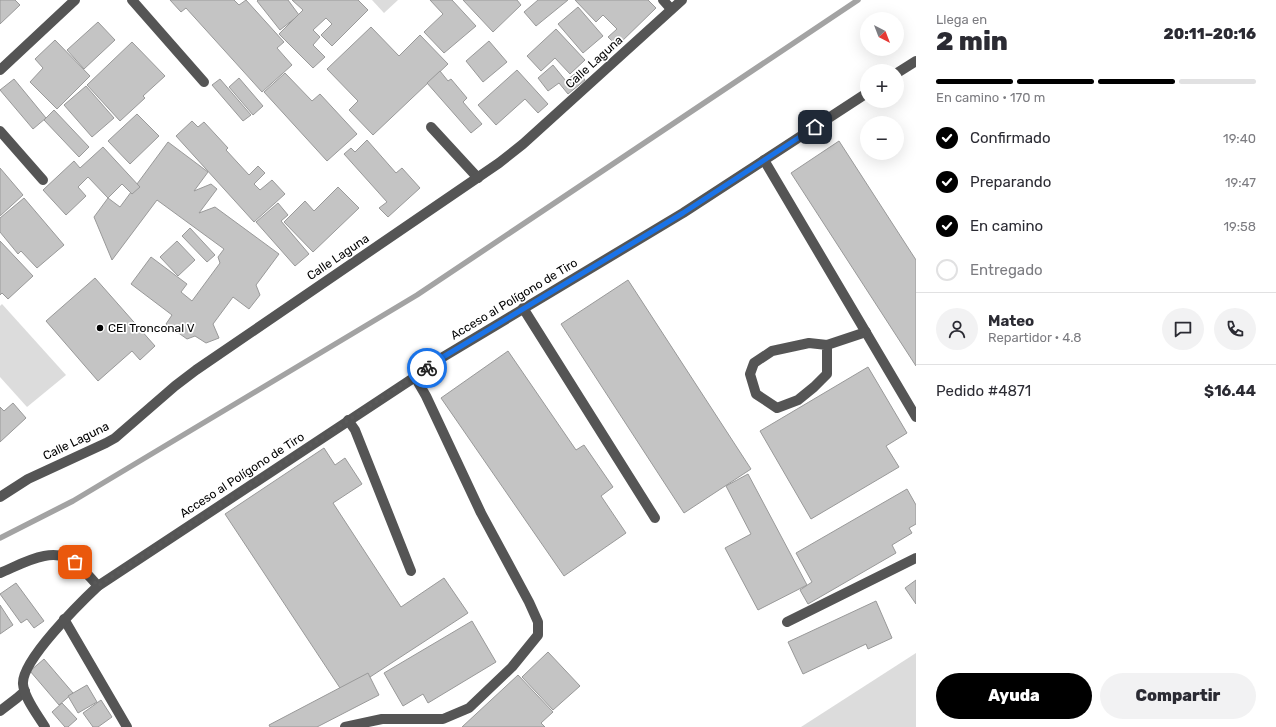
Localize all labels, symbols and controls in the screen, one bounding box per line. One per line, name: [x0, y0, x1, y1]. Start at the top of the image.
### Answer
north arrow: [860, 12, 904, 56]
map controls: [860, 12, 904, 160]
text: Llega en: [936, 12, 987, 27]
text: 20:11–20:16: [1164, 25, 1256, 43]
text: 2 min: [936, 26, 1008, 57]
street label: Calle Laguna: [563, 33, 625, 91]
button: +: [860, 64, 904, 108]
text: En camino · 170 m: [936, 90, 1045, 105]
pin: [798, 110, 832, 144]
icon: home: [804, 116, 826, 138]
button: −: [860, 116, 904, 160]
icon: check: [936, 127, 958, 149]
text: Confirmado: [970, 129, 1051, 147]
text: 19:40: [1223, 131, 1256, 146]
icon: check: [936, 171, 958, 193]
text: Preparando: [970, 173, 1051, 191]
text: 19:47: [1225, 175, 1256, 190]
icon: check: [936, 215, 958, 237]
text: En camino: [970, 217, 1043, 235]
text: 19:58: [1223, 219, 1256, 234]
street label: Calle Laguna: [304, 231, 372, 283]
street label: Acceso al Polígono de Tiro: [448, 255, 580, 342]
text: Entregado: [970, 261, 1043, 279]
button: person: [936, 308, 978, 350]
button: chat: [1162, 308, 1204, 350]
button: phone: [1214, 308, 1256, 350]
text: Mateo: [988, 312, 1034, 330]
place label: CEI Tronconal V: [108, 321, 195, 335]
marker: CEI Tronconal V: [95, 323, 105, 333]
text: Repartidor · 4.8: [988, 330, 1082, 345]
courier: [407, 348, 447, 388]
icon: bike: [416, 357, 438, 379]
text: Pedido #4871: [936, 382, 1031, 400]
text: $16.44: [1204, 382, 1256, 400]
street label: Calle Laguna: [41, 419, 111, 463]
street label: Acceso al Polígono de Tiro: [177, 429, 307, 520]
pin: [58, 545, 92, 579]
icon: bag: [64, 551, 86, 573]
button: Ayuda: [936, 673, 1092, 719]
button: Compartir: [1100, 673, 1256, 719]

